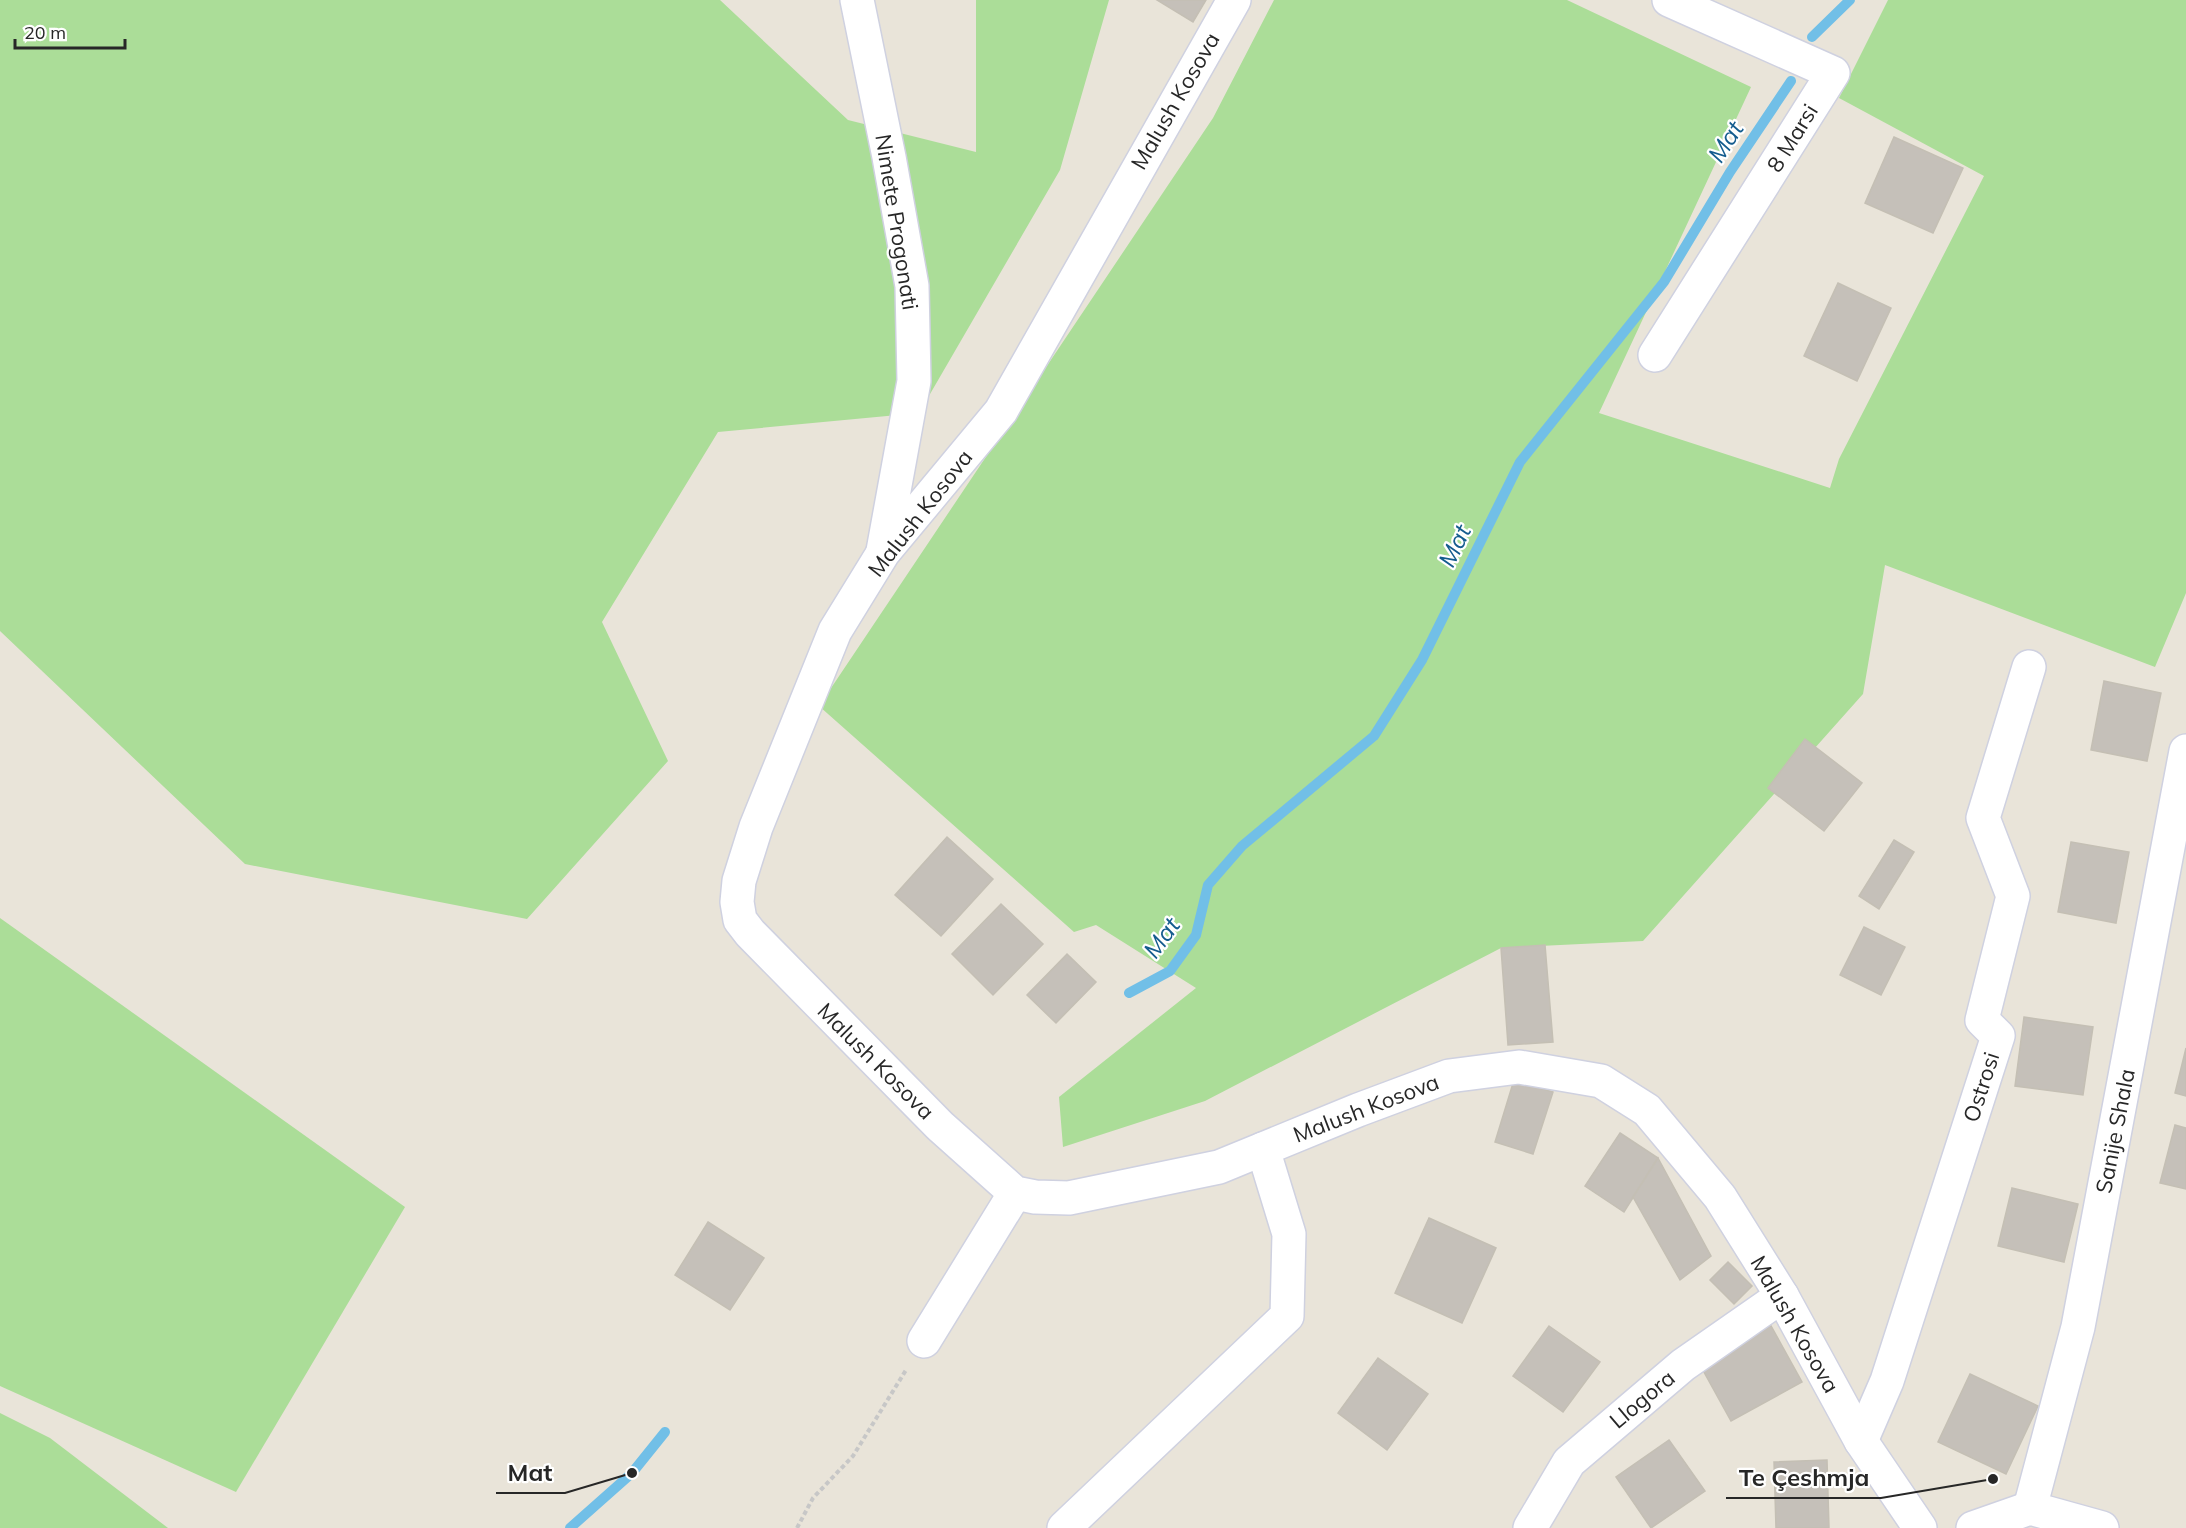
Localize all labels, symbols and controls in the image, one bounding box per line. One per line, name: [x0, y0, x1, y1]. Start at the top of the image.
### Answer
scale bar: [15, 12, 124, 50]
text: 20 m: [24, 21, 66, 44]
street label: Malush Kosova: [1124, 27, 1226, 175]
street label: 8 Marsi: [1760, 99, 1824, 177]
water label: Mat: [1701, 115, 1750, 168]
street label: Nimete Progonati: [869, 132, 925, 312]
street label: Malush Kosova: [862, 444, 978, 582]
water label: Mat: [1431, 519, 1477, 572]
water label: Mat: [1136, 911, 1186, 964]
street label: Malush Kosova: [812, 997, 940, 1125]
street label: Ostrosi: [1957, 1048, 2005, 1126]
street label: Sanije Shala: [2089, 1066, 2141, 1196]
street label: Malush Kosova: [1289, 1067, 1443, 1149]
street label: Malush Kosova: [1744, 1250, 1846, 1398]
street label: Llogora: [1604, 1364, 1680, 1434]
callout: Mat: [496, 1451, 565, 1493]
callout: Te Çeshmja: [1726, 1456, 1881, 1498]
text: Mat: [508, 1457, 552, 1487]
text: Te Çeshmja: [1739, 1462, 1869, 1492]

